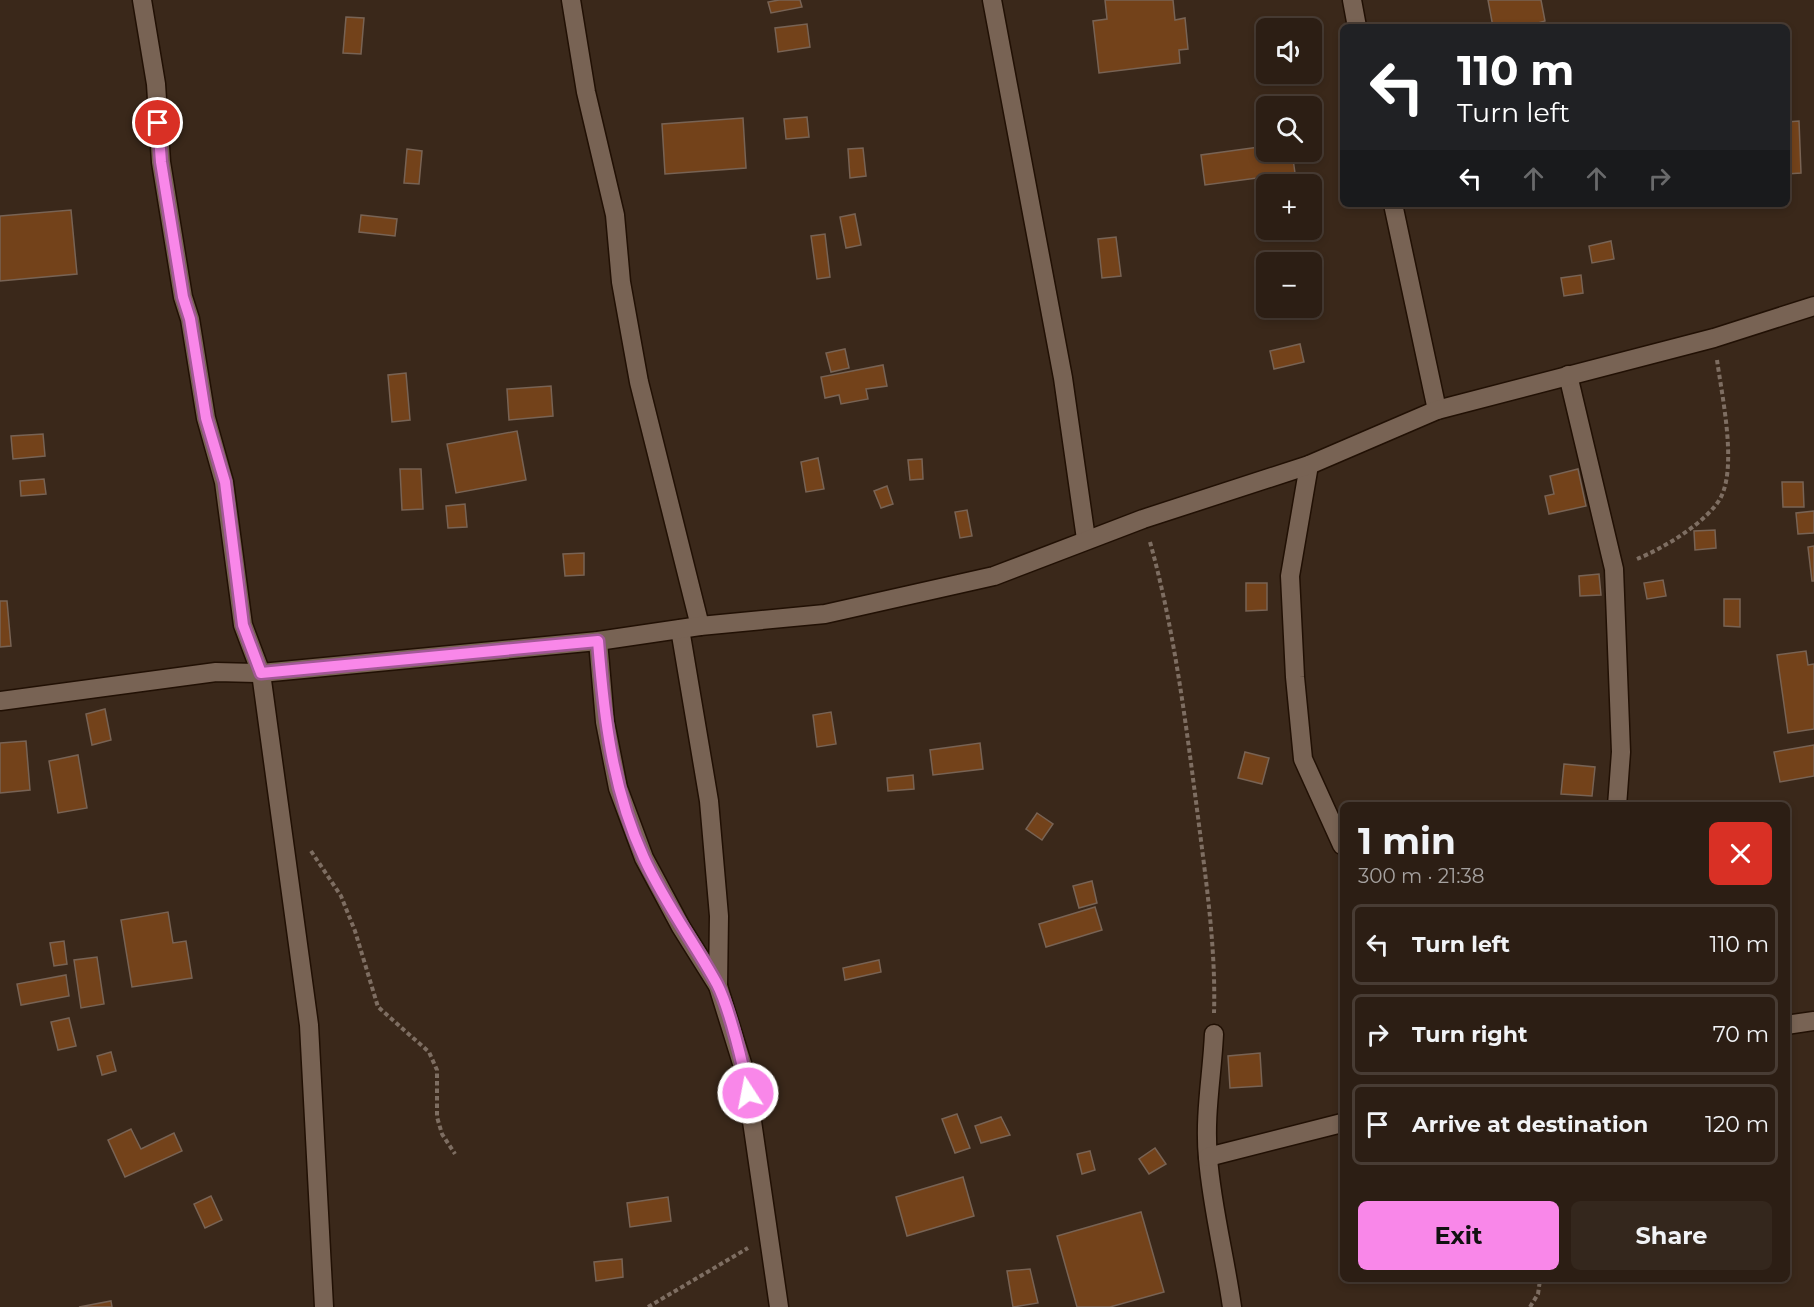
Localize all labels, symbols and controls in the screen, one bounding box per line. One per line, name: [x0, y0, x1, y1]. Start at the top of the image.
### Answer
map controls: [1256, 18, 1322, 318]
button: sound: [1256, 18, 1322, 84]
text: 110 m: [1457, 44, 1574, 96]
icon: left: [1358, 48, 1436, 126]
button: search: [1256, 96, 1322, 162]
text: Turn left: [1457, 96, 1570, 129]
pin: [132, 97, 183, 148]
icon: arrive: [141, 106, 174, 139]
icon: left: [1454, 162, 1487, 195]
icon: ahead: [1517, 162, 1550, 195]
icon: ahead: [1580, 162, 1613, 195]
icon: right: [1643, 162, 1676, 195]
button: +: [1256, 174, 1322, 240]
button: −: [1256, 252, 1322, 318]
text: 1 min: [1358, 819, 1456, 863]
button: close: [1709, 822, 1772, 885]
text: 300 m · 21:38: [1358, 864, 1485, 888]
icon: left: [1361, 928, 1394, 961]
text: Turn left: [1412, 931, 1510, 958]
text: 110 m: [1709, 931, 1769, 958]
icon: right: [1361, 1018, 1394, 1051]
text: Turn right: [1412, 1021, 1527, 1048]
text: 70 m: [1713, 1021, 1769, 1048]
position arrow: [716, 1061, 780, 1125]
icon: arrive: [1361, 1108, 1394, 1141]
text: Arrive at destination: [1412, 1111, 1648, 1138]
text: 120 m: [1705, 1111, 1769, 1138]
button: Exit: [1358, 1201, 1559, 1270]
button: Share: [1571, 1201, 1772, 1270]

